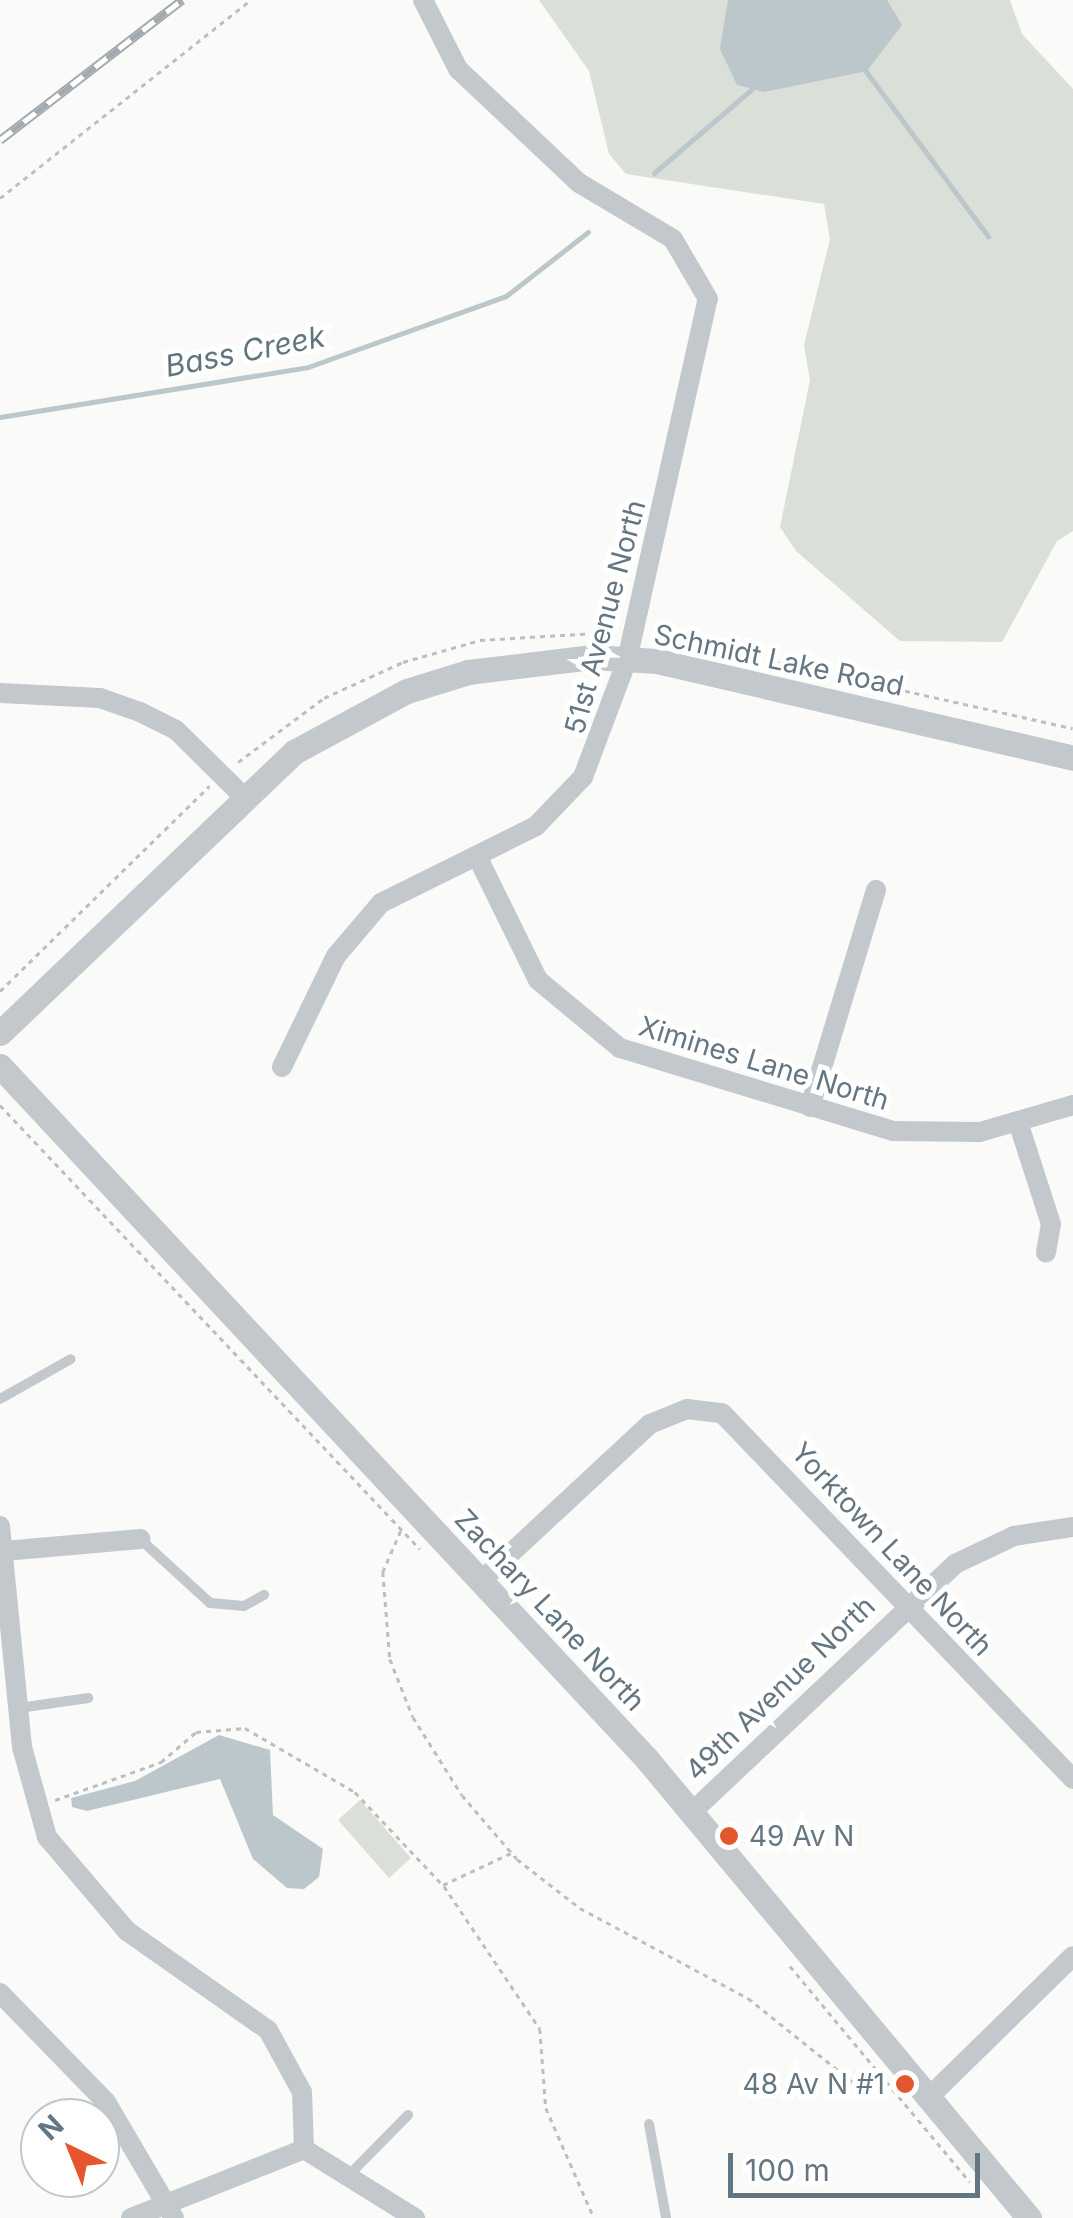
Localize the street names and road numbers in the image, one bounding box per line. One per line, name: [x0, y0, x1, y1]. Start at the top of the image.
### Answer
street label: 51st Avenue North: [558, 496, 652, 738]
street label: Schmidt Lake Road: [651, 617, 907, 703]
street label: Ximines Lane North: [635, 1009, 893, 1117]
street label: Yorktown Lane North: [784, 1435, 1000, 1663]
street label: Zachary Lane North: [448, 1502, 652, 1718]
street label: 49th Avenue North: [678, 1589, 882, 1787]

